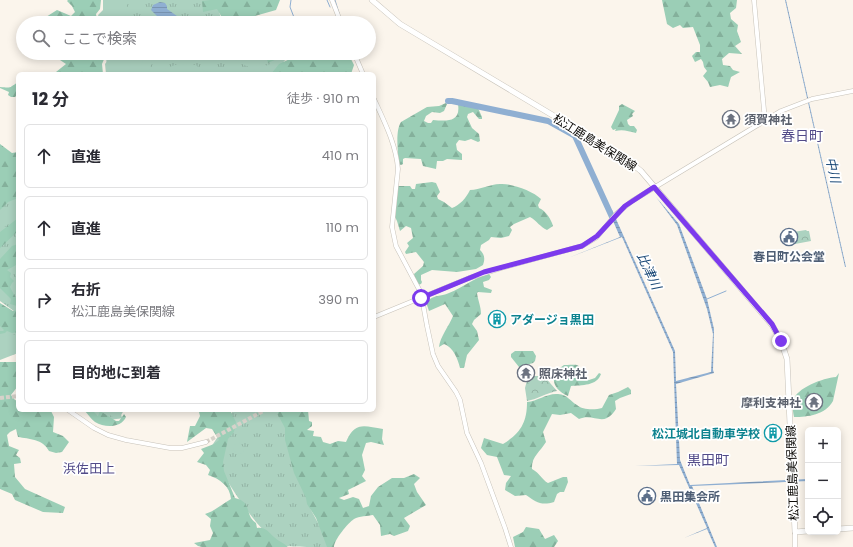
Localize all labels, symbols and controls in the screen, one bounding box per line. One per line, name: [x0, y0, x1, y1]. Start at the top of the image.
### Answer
search box: [16, 16, 376, 60]
icon: search: [30, 27, 52, 49]
text: ここで検索: [62, 28, 137, 49]
text: 12 分: [32, 87, 69, 111]
text: 徒歩 · 910 m: [287, 89, 360, 108]
street label: 松江鹿島美保関線: [550, 109, 640, 175]
temple icon: 須賀神社: [721, 109, 741, 129]
place label: 須賀神社: [744, 111, 792, 128]
district label: 春日町: [781, 126, 823, 146]
icon: ahead: [33, 145, 55, 167]
text: 直進: [71, 146, 101, 167]
text: 410 m: [322, 146, 359, 165]
water label: 中川: [821, 155, 846, 187]
icon: ahead: [33, 217, 55, 239]
text: 直進: [71, 218, 101, 239]
text: 110 m: [326, 218, 359, 237]
public building icon: 春日町公会堂: [779, 227, 799, 247]
place label: 春日町公会堂: [753, 248, 825, 265]
water label: 比津川: [632, 249, 667, 294]
text: 右折: [71, 279, 101, 300]
icon: right: [33, 289, 55, 311]
route start: [412, 289, 430, 307]
text: 390 m: [318, 290, 359, 309]
text: 松江鹿島美保関線: [71, 302, 175, 321]
building icon: アダージョ黒田: [487, 309, 507, 329]
place label: アダージョ黒田: [510, 311, 594, 328]
route end: [772, 332, 790, 350]
icon: arrive: [33, 361, 55, 383]
text: 目的地に到着: [71, 362, 161, 383]
temple icon: 照床神社: [516, 363, 536, 383]
place label: 照床神社: [539, 365, 587, 382]
temple icon: 摩利支神社: [804, 392, 824, 412]
place label: 摩利支神社: [741, 394, 801, 411]
building icon: 松江城北自動車学校: [763, 423, 783, 443]
place label: 松江城北自動車学校: [652, 425, 760, 442]
street label: 松江鹿島美保関線: [782, 425, 802, 521]
map controls: [805, 427, 841, 535]
button: +: [805, 427, 841, 463]
district label: 黒田町: [687, 450, 729, 470]
district label: 浜佐田上: [63, 459, 115, 478]
button: −: [805, 463, 841, 499]
public building icon: 黒田集会所: [637, 486, 657, 506]
place label: 黒田集会所: [660, 488, 720, 505]
button: locate: [805, 499, 841, 535]

